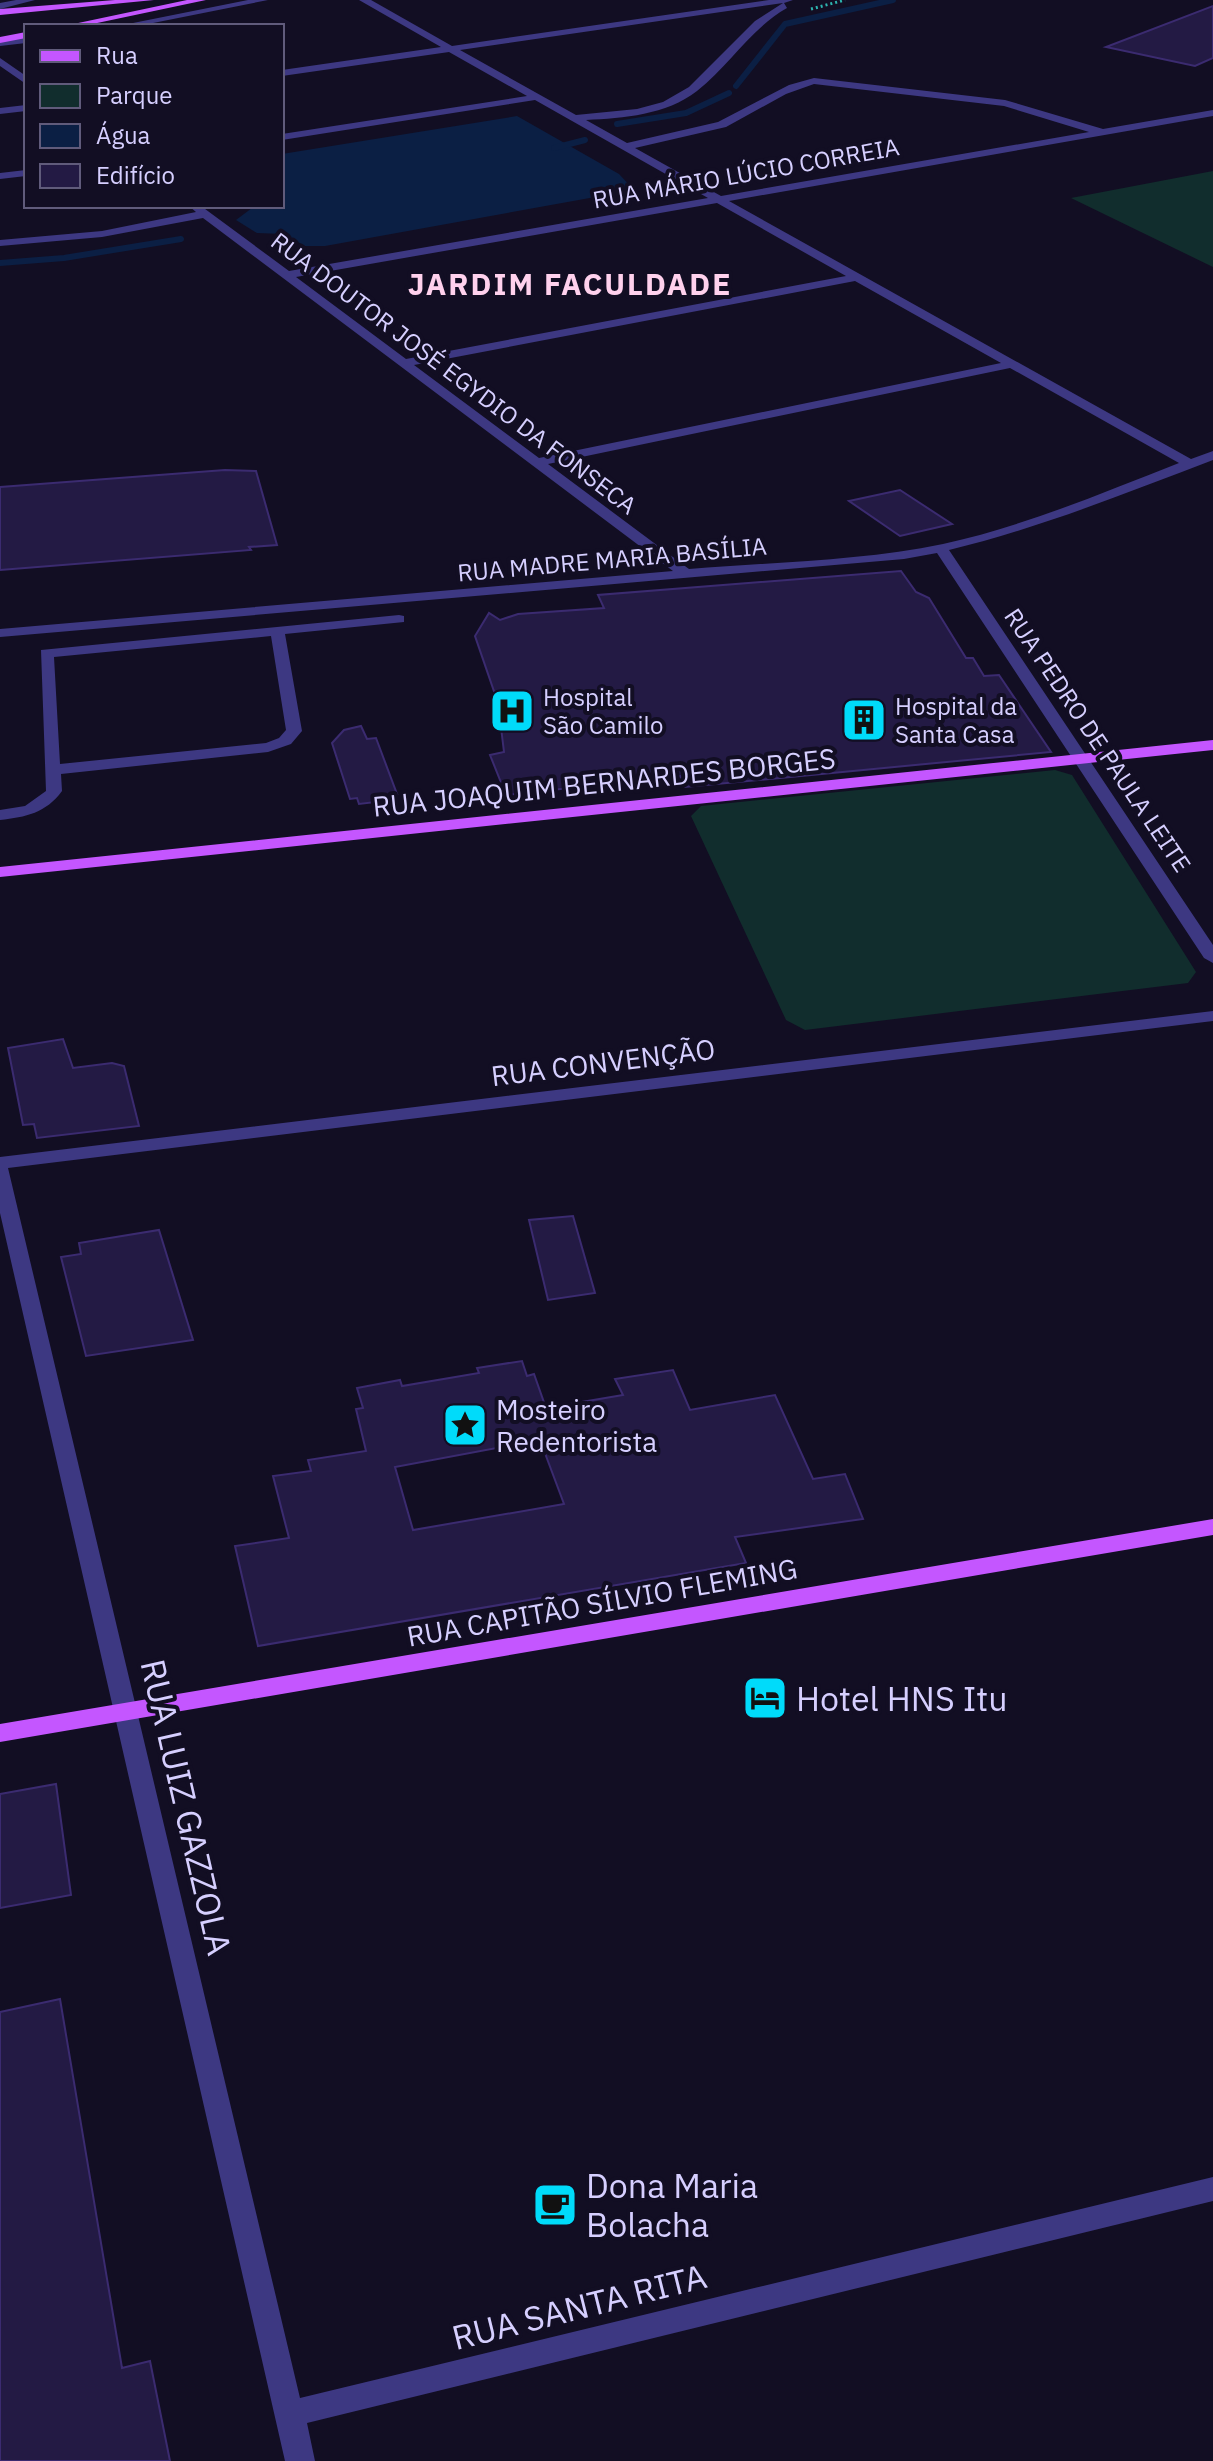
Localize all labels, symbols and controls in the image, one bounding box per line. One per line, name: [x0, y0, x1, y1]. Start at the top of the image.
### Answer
legend: [24, 24, 284, 208]
text: Rua: [96, 39, 138, 71]
text: Parque: [96, 79, 173, 111]
text: Água: [96, 119, 151, 151]
street label: RUA MÁRIO LÚCIO CORREIA: [590, 130, 902, 216]
text: Edifício: [96, 159, 175, 191]
street label: RUA DOUTOR JOSÉ EGYDIO DA FONSECA: [265, 225, 643, 521]
district label: JARDIM FACULDADE: [408, 264, 732, 303]
street label: RUA MADRE MARIA BASÍLIA: [456, 530, 768, 588]
street label: RUA PEDRO DE PAULA LEITE: [998, 602, 1198, 878]
place label: Hospital São Camilo: [543, 681, 664, 741]
hospital icon: Hospital São Camilo: [488, 687, 536, 735]
place label: Hospital da Santa Casa: [895, 690, 1017, 750]
building icon: Hospital da Santa Casa: [840, 696, 888, 744]
street label: RUA JOAQUIM BERNARDES BORGES: [371, 739, 837, 825]
street label: RUA CONVENÇÃO: [489, 1030, 717, 1094]
place label: Mosteiro Redentorista: [496, 1391, 657, 1460]
place icon: Mosteiro Redentorista: [441, 1401, 489, 1449]
street label: RUA CAPITÃO SÍLVIO FLEMING: [404, 1549, 800, 1655]
street label: RUA LUIZ GAZZOLA: [132, 1655, 242, 1959]
hotel icon: Hotel HNS Itu: [741, 1674, 789, 1722]
place label: Hotel HNS Itu: [796, 1676, 1008, 1720]
place label: Dona Maria Bolacha: [586, 2163, 758, 2246]
cafe icon: Dona Maria Bolacha: [531, 2181, 579, 2229]
street label: RUA SANTA RITA: [447, 2253, 711, 2359]

